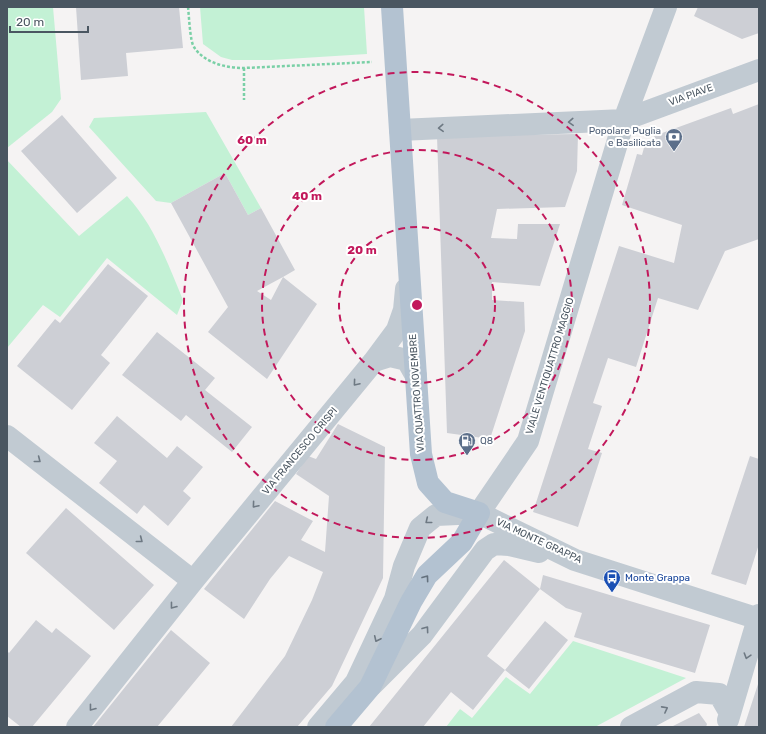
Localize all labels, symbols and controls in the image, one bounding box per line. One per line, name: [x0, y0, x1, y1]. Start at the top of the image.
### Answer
scale bar: [10, 8, 88, 34]
text: 20 m: [16, 15, 44, 29]
street label: VIA PIAVE: [667, 81, 715, 109]
one-way arrow: [568, 118, 574, 126]
one-way arrow: [438, 123, 444, 132]
place label: Popolare Puglia e Basilicata: [589, 125, 661, 149]
bank icon: Popolare Puglia e Basilicata: [664, 127, 684, 152]
text: 60 m: [237, 133, 267, 147]
text: 40 m: [292, 189, 322, 203]
text: 20 m: [347, 243, 377, 257]
street label: VIALE VENTIQUATTRO MAGGIO: [523, 296, 577, 436]
centre of rings: [410, 298, 424, 312]
street label: VIA QUATTRO NOVEMBRE: [407, 333, 427, 453]
one-way arrow: [353, 379, 360, 386]
street label: VIA FRANCESCO CRISPI: [260, 405, 340, 497]
fuel station icon: Q8: [457, 431, 477, 456]
place label: Q8: [480, 435, 493, 447]
one-way arrow: [33, 456, 40, 463]
one-way arrow: [253, 501, 260, 508]
street label: VIA MONTE GRAPPA: [494, 516, 584, 566]
one-way arrow: [426, 517, 433, 524]
one-way arrow: [136, 535, 143, 542]
bus stop icon: Monte Grappa: [602, 568, 622, 593]
place label: Monte Grappa: [625, 572, 690, 584]
one-way arrow: [421, 576, 428, 583]
one-way arrow: [170, 601, 177, 608]
one-way arrow: [421, 627, 428, 634]
one-way arrow: [374, 634, 382, 642]
one-way arrow: [743, 652, 752, 659]
one-way arrow: [90, 703, 97, 710]
one-way arrow: [661, 706, 668, 714]

